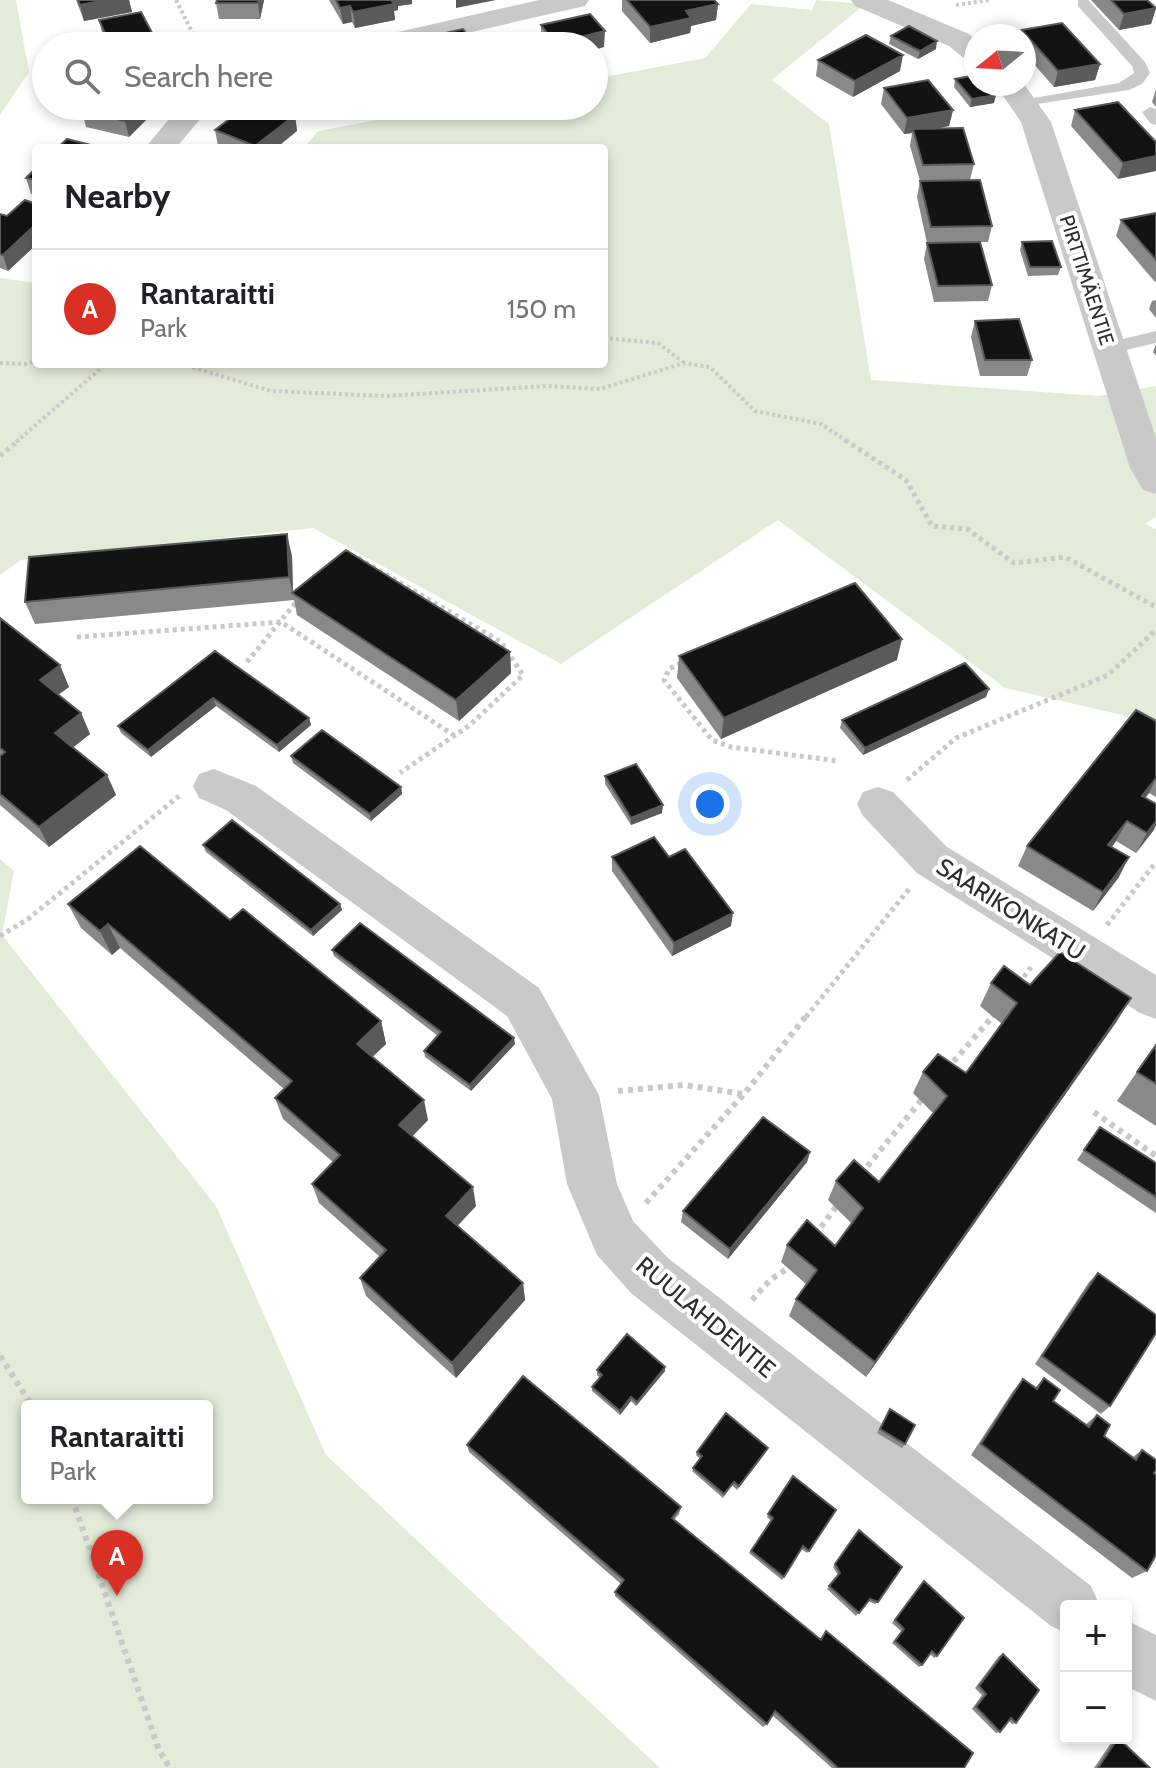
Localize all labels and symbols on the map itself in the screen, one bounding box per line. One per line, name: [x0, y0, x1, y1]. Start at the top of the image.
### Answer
north arrow: [964, 24, 1036, 96]
street label: PIRTTIMÄENTIE: [1055, 212, 1119, 348]
your location: [690, 784, 730, 824]
street label: SAARIKONKATU: [931, 852, 1091, 966]
street label: RUULAHDENTIE: [630, 1250, 782, 1384]
pin: A: [91, 1530, 143, 1596]

